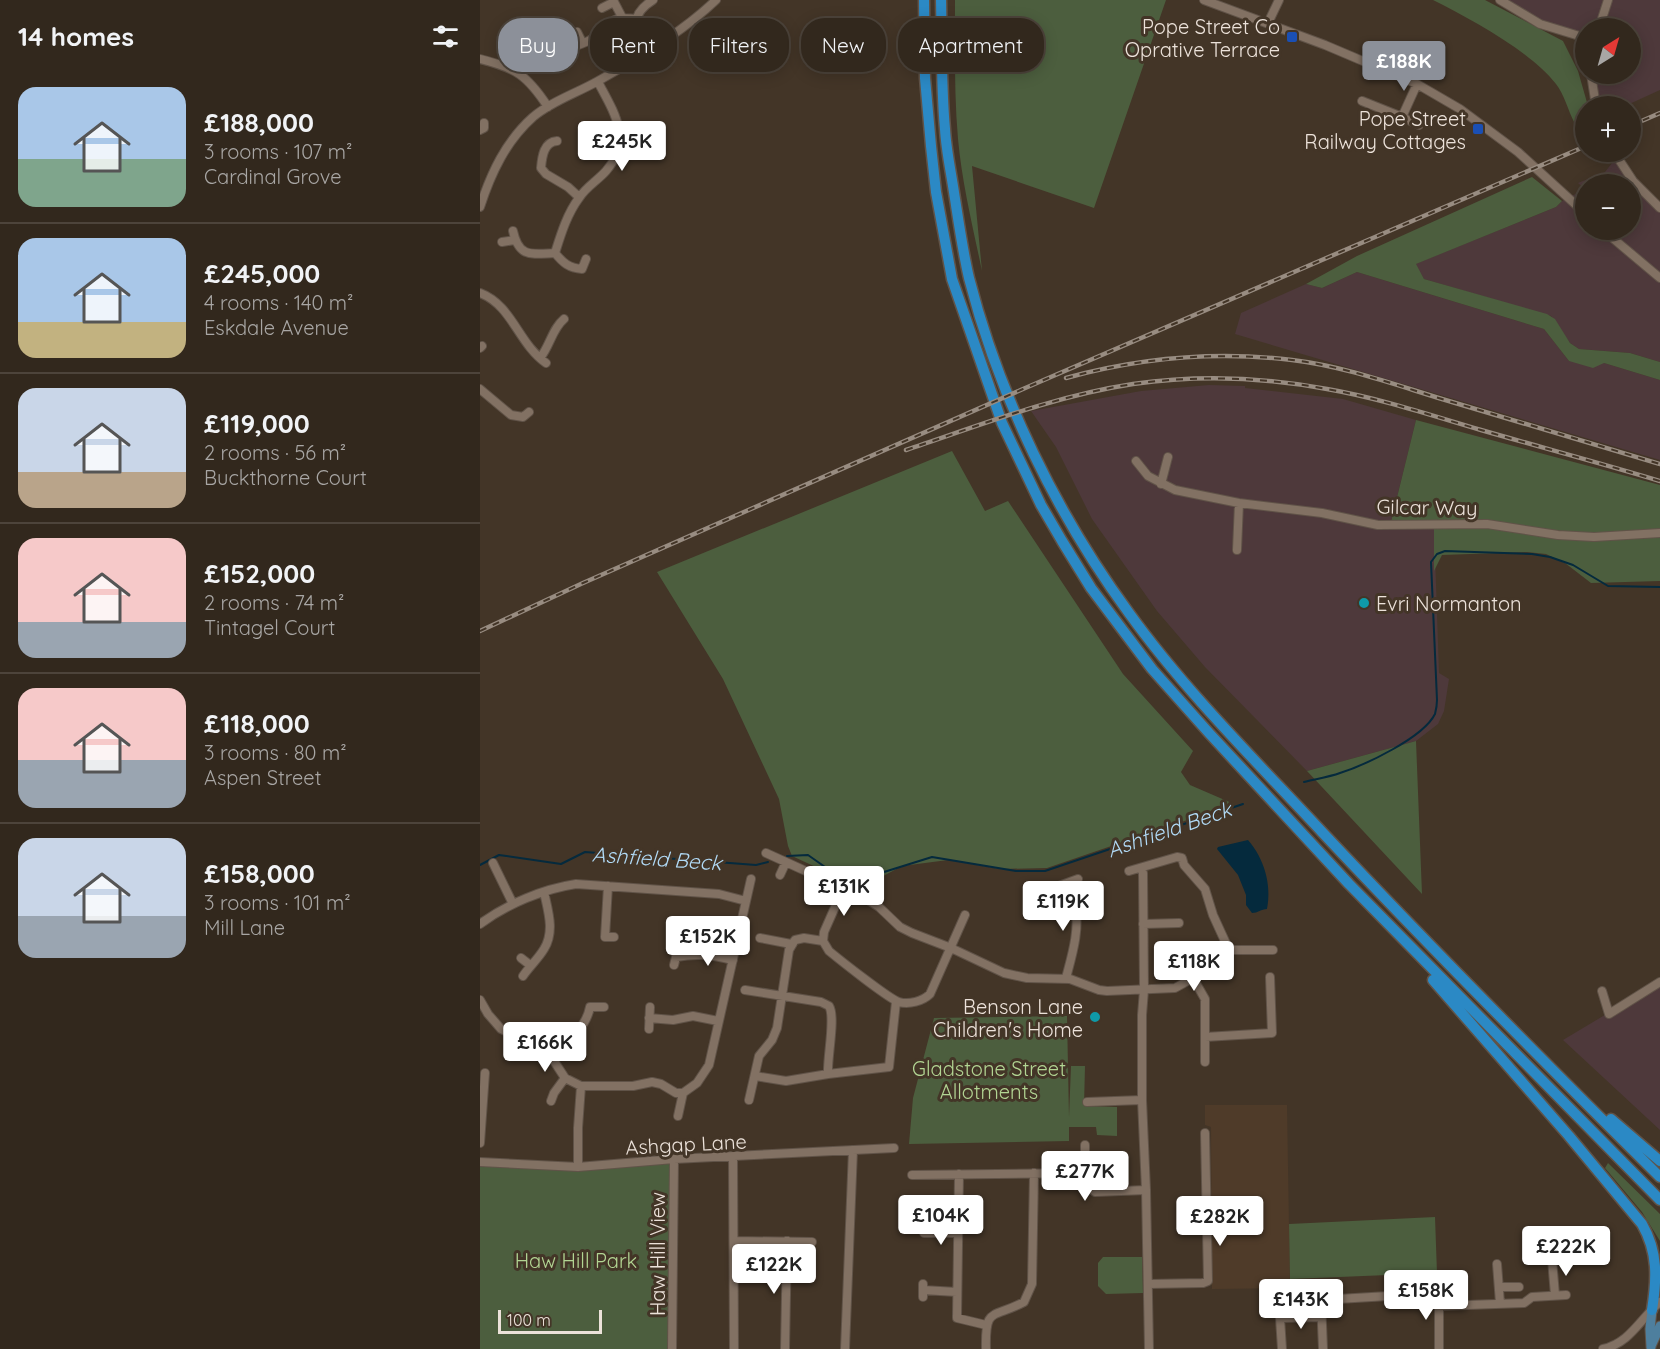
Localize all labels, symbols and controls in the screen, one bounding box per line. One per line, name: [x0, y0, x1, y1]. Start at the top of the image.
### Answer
place label: Pope Street Co Oprative Terrace: [1125, 14, 1280, 62]
chip: Buy: [498, 18, 578, 72]
chip: Rent: [590, 18, 677, 72]
chip: Filters: [689, 18, 789, 72]
chip: New: [801, 18, 886, 72]
chip: Apartment: [898, 18, 1044, 72]
north arrow: [1575, 18, 1641, 84]
map controls: [1575, 18, 1641, 240]
text: 14 homes: [18, 20, 134, 53]
icon: filters: [429, 20, 462, 53]
marker: Pope Street Co Oprative Terrace: [1285, 30, 1299, 44]
pin: £188K: [1362, 41, 1446, 92]
text: £188K: [1376, 48, 1432, 73]
button: +: [1575, 96, 1641, 162]
text: £188,000: [204, 106, 314, 139]
place label: Pope Street Railway Cottages: [1304, 106, 1466, 154]
icon: home: [66, 111, 138, 183]
pin: £245K: [580, 121, 664, 172]
marker: Pope Street Railway Cottages: [1471, 122, 1485, 136]
text: £245K: [592, 128, 652, 153]
text: 3 rooms · 107 m²: [204, 139, 352, 164]
text: Cardinal Grove: [204, 164, 342, 189]
button: −: [1575, 174, 1641, 240]
text: £245,000: [204, 257, 320, 290]
icon: home: [66, 262, 138, 334]
text: 4 rooms · 140 m²: [204, 290, 353, 315]
text: Eskdale Avenue: [204, 315, 349, 340]
text: £119,000: [204, 407, 310, 440]
icon: home: [66, 412, 138, 484]
text: 2 rooms · 56 m²: [204, 440, 346, 465]
text: Buckthorne Court: [204, 465, 367, 490]
street label: Gilcar Way: [1376, 494, 1478, 520]
text: £152,000: [204, 557, 315, 590]
icon: home: [66, 562, 138, 634]
text: 2 rooms · 74 m²: [204, 590, 344, 615]
place label: Evri Normanton: [1376, 591, 1522, 616]
marker: Evri Normanton: [1357, 596, 1371, 610]
text: Tintagel Court: [204, 615, 335, 640]
text: £118,000: [204, 707, 310, 740]
icon: home: [66, 712, 138, 784]
text: 3 rooms · 80 m²: [204, 740, 347, 765]
text: Aspen Street: [204, 765, 321, 790]
water label: Ashfield Beck: [1103, 795, 1236, 862]
water label: Ashfield Beck: [591, 840, 724, 876]
text: £158,000: [204, 857, 315, 890]
icon: home: [66, 862, 138, 934]
pin: £131K: [802, 866, 886, 917]
text: £131K: [818, 873, 870, 898]
pin: £119K: [1021, 881, 1105, 932]
text: £119K: [1037, 888, 1089, 913]
text: 3 rooms · 101 m²: [204, 890, 351, 915]
text: Mill Lane: [204, 915, 285, 940]
pin: £152K: [666, 916, 750, 967]
text: £152K: [680, 923, 736, 948]
pin: £118K: [1152, 941, 1236, 992]
text: £118K: [1168, 948, 1220, 973]
place label: Benson Lane Children's Home: [933, 994, 1083, 1042]
marker: Benson Lane Children's Home: [1088, 1010, 1102, 1024]
pin: £166K: [503, 1022, 587, 1073]
text: £166K: [517, 1029, 573, 1054]
park label: Gladstone Street Allotments: [912, 1056, 1066, 1104]
street label: Ashgap Lane: [625, 1128, 747, 1160]
pin: £277K: [1043, 1151, 1127, 1202]
text: £277K: [1056, 1158, 1114, 1183]
street label: Haw Hill View: [645, 1192, 670, 1316]
pin: £104K: [899, 1195, 983, 1246]
pin: £282K: [1178, 1196, 1262, 1247]
text: £104K: [912, 1202, 970, 1227]
text: £282K: [1190, 1203, 1250, 1228]
pin: £222K: [1524, 1226, 1608, 1277]
text: £222K: [1536, 1233, 1596, 1258]
pin: £122K: [732, 1244, 816, 1295]
park label: Haw Hill Park: [515, 1248, 637, 1273]
text: £122K: [746, 1251, 802, 1276]
pin: £158K: [1384, 1270, 1468, 1321]
text: £158K: [1398, 1277, 1454, 1302]
pin: £143K: [1259, 1279, 1343, 1330]
text: £143K: [1273, 1286, 1329, 1311]
scale bar: [498, 1307, 602, 1334]
text: 100 m: [507, 1310, 551, 1330]

